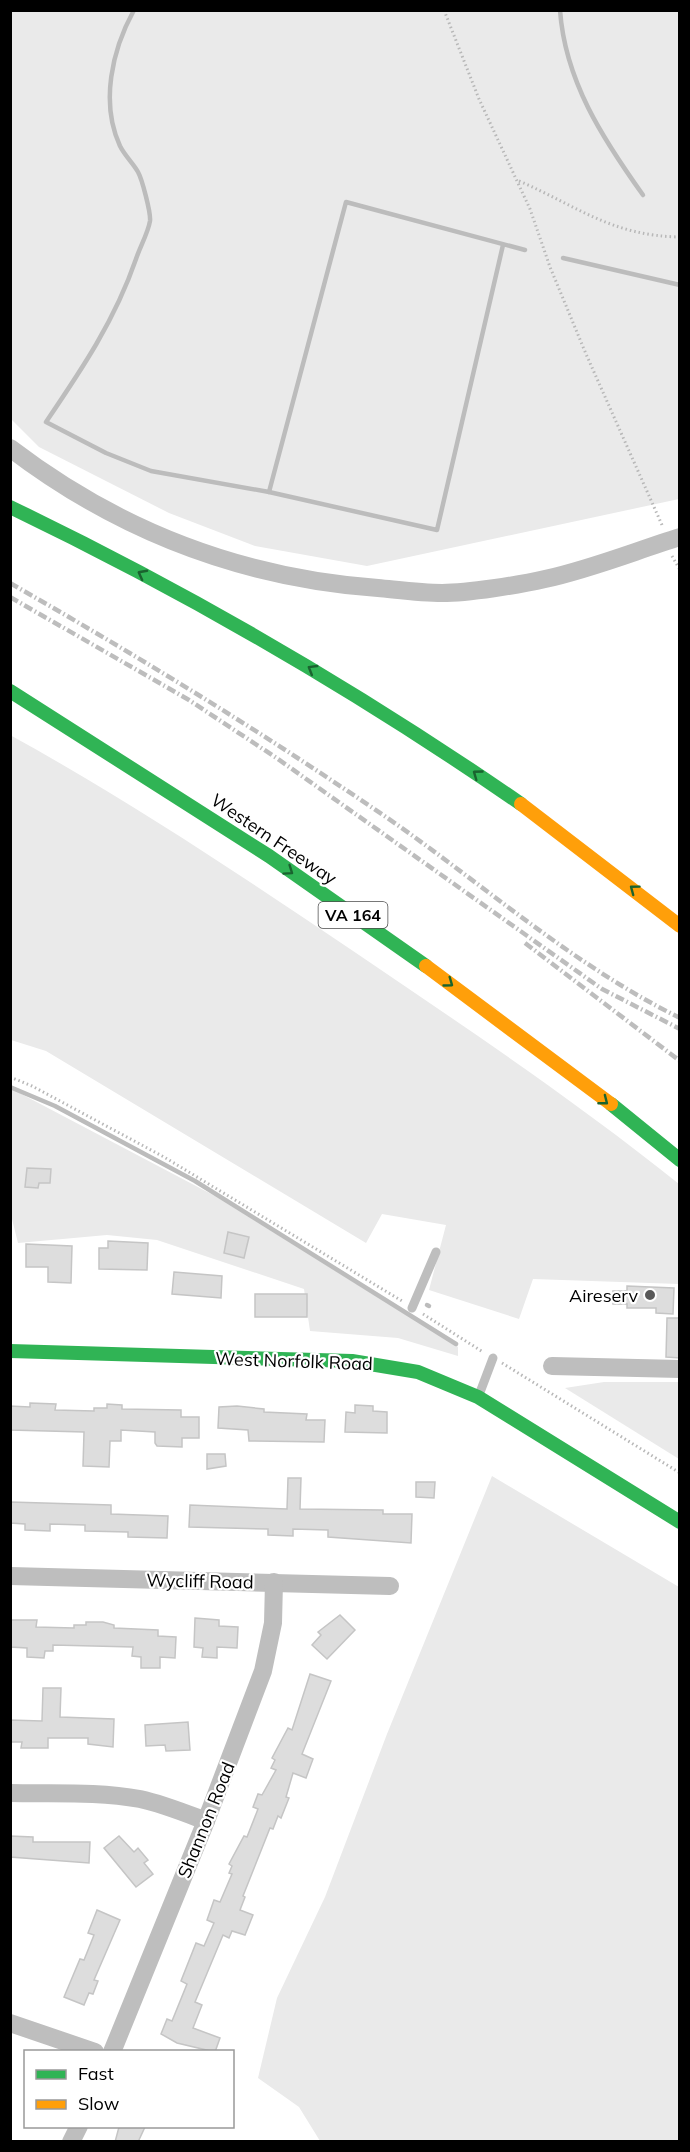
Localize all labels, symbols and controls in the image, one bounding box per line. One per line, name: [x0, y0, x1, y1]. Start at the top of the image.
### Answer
one-way arrow: [138, 569, 149, 581]
one-way arrow: [308, 665, 318, 676]
one-way arrow: [472, 770, 483, 781]
street label: Western Freeway: [207, 788, 342, 890]
one-way arrow: [283, 864, 294, 875]
one-way arrow: [629, 886, 640, 897]
road number: VA 164: [318, 902, 388, 928]
one-way arrow: [442, 976, 453, 987]
one-way arrow: [598, 1093, 609, 1104]
place label: Aireserv: [569, 1284, 638, 1307]
marker: Aireserv: [643, 1288, 657, 1302]
street label: West Norfolk Road: [215, 1347, 373, 1375]
street label: Wycliff Road: [146, 1569, 254, 1593]
street label: Shannon Road: [172, 1759, 240, 1881]
legend: [24, 2050, 234, 2128]
text: Fast: [78, 2062, 114, 2085]
text: Slow: [78, 2092, 120, 2115]

